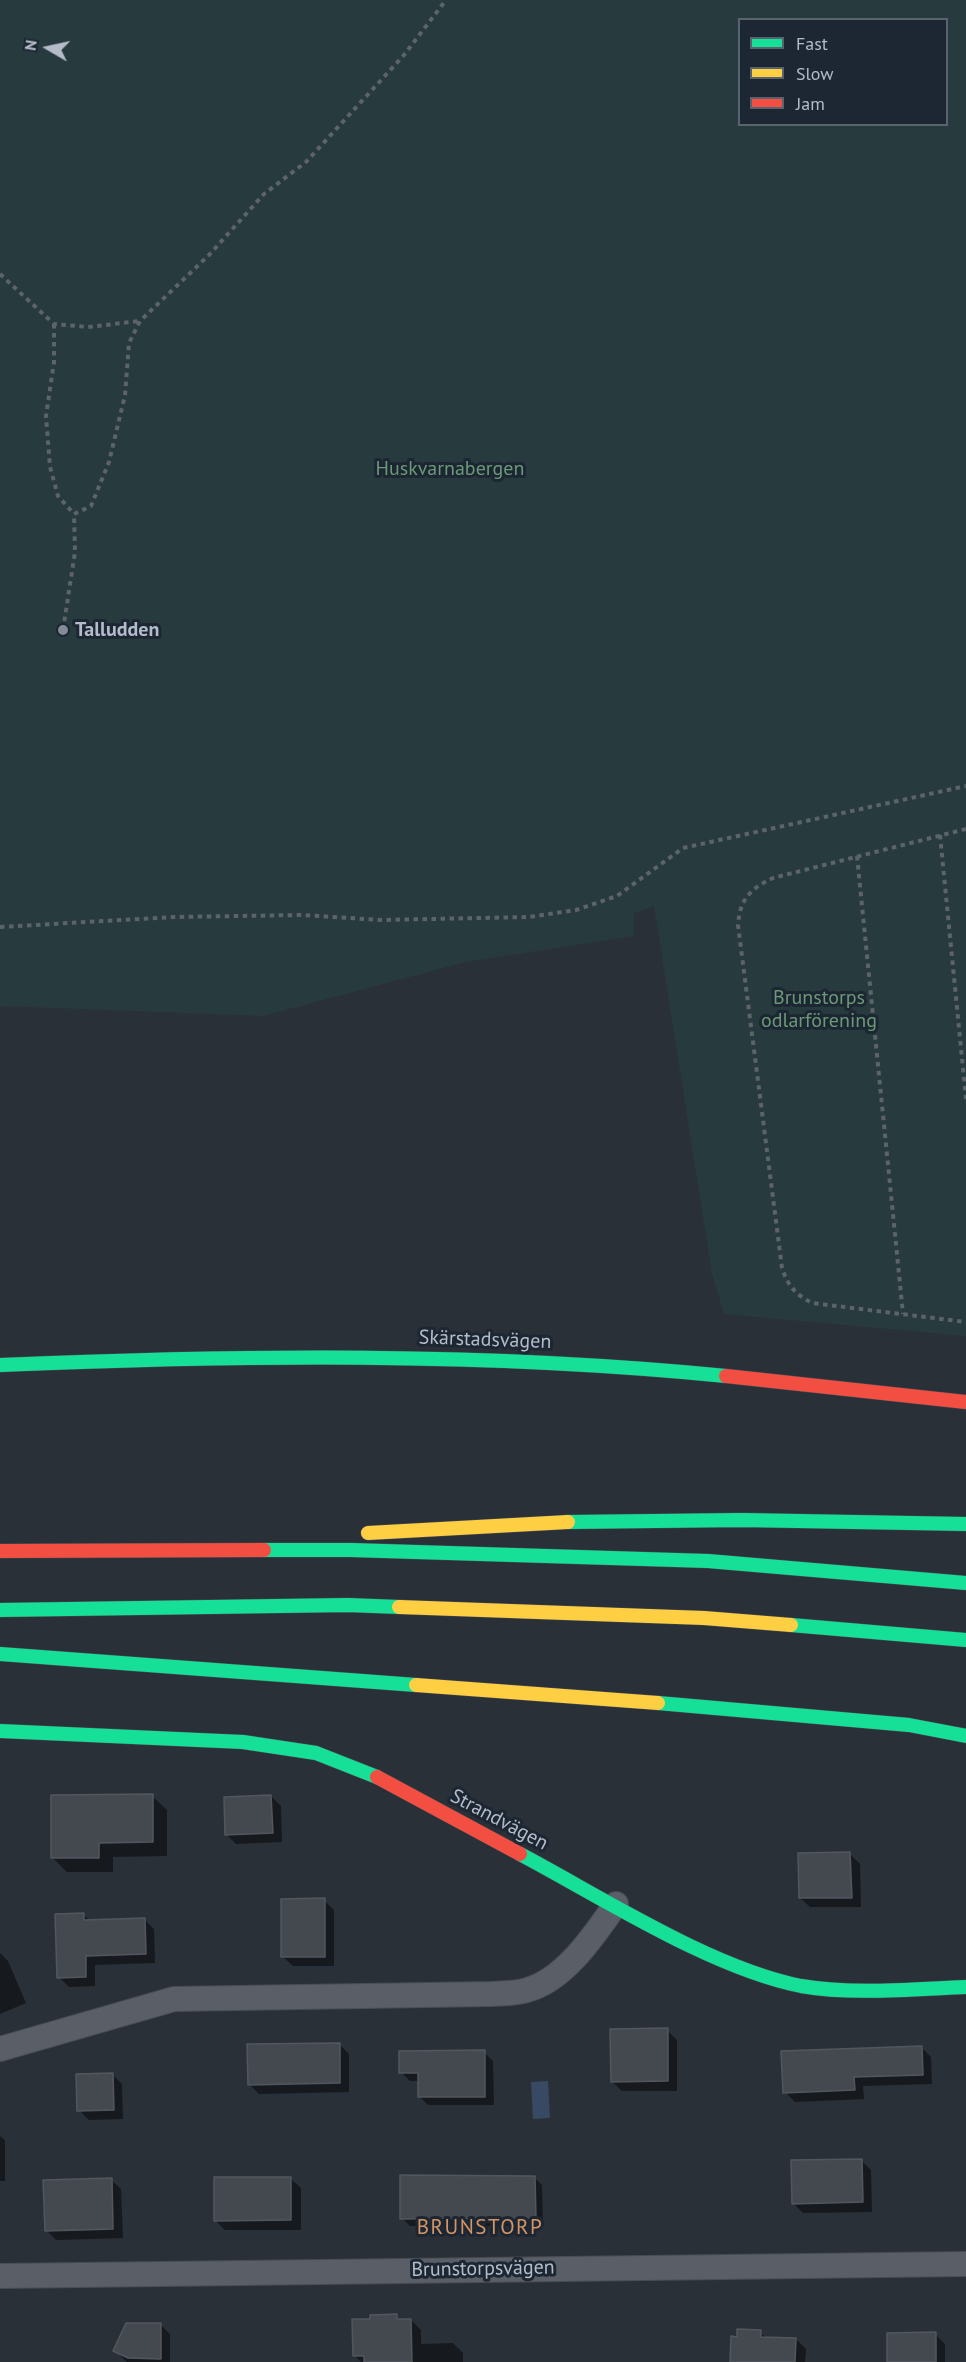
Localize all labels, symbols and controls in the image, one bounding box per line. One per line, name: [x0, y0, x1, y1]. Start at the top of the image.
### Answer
north arrow: [18, 18, 78, 78]
legend: [738, 18, 948, 126]
text: Fast: [796, 32, 828, 55]
text: N: [20, 38, 41, 52]
text: Slow: [796, 62, 834, 85]
text: Jam: [796, 92, 825, 115]
park label: Huskvarnabergen: [376, 457, 524, 481]
place label: Talludden: [75, 618, 159, 642]
marker: Talludden: [56, 623, 70, 637]
park label: Brunstorps odlarförening: [761, 986, 877, 1033]
street label: Skärstadsvägen: [418, 1326, 552, 1354]
street label: Strandvägen: [446, 1784, 552, 1856]
district label: BRUNSTORP: [417, 2215, 543, 2241]
street label: Brunstorpsvägen: [411, 2256, 555, 2282]

